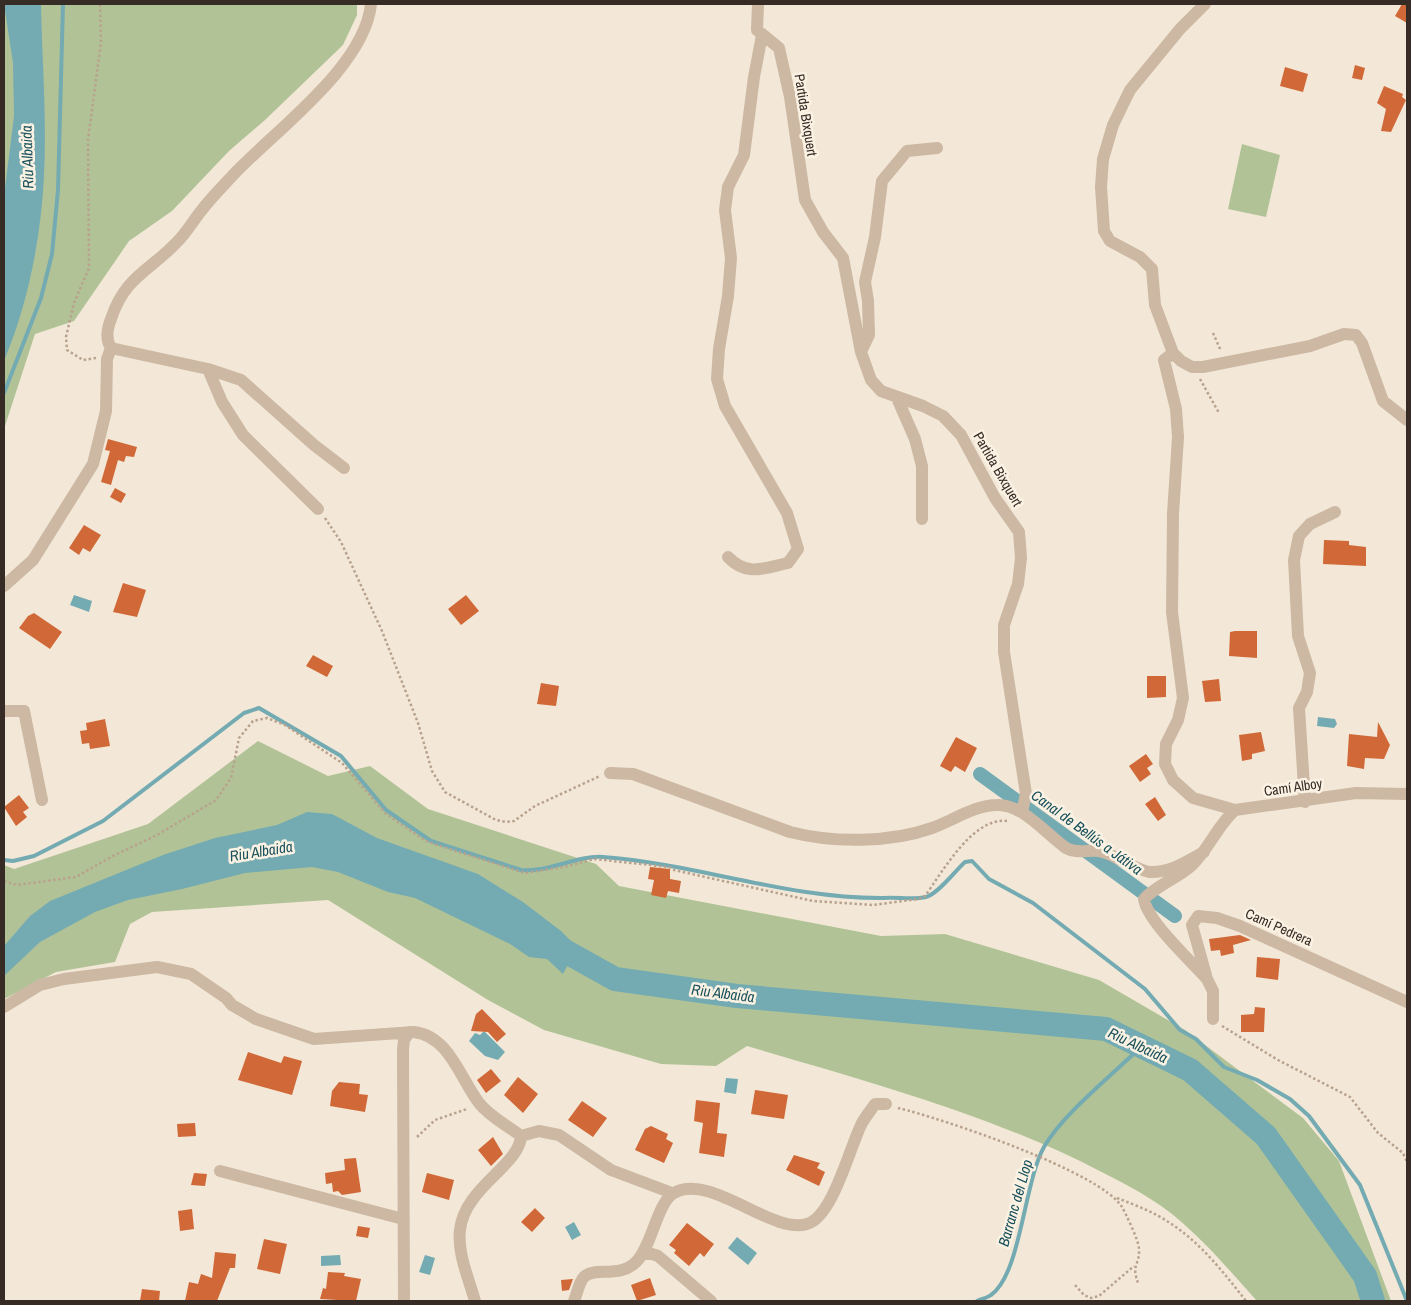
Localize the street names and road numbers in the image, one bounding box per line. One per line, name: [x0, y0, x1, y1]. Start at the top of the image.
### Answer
street label: Partida Bixquert: [791, 73, 821, 157]
street label: Partida Bixquert: [969, 429, 1027, 509]
street label: Camí Alboy: [1263, 774, 1324, 800]
street label: Camí Pedrera: [1243, 904, 1316, 950]

